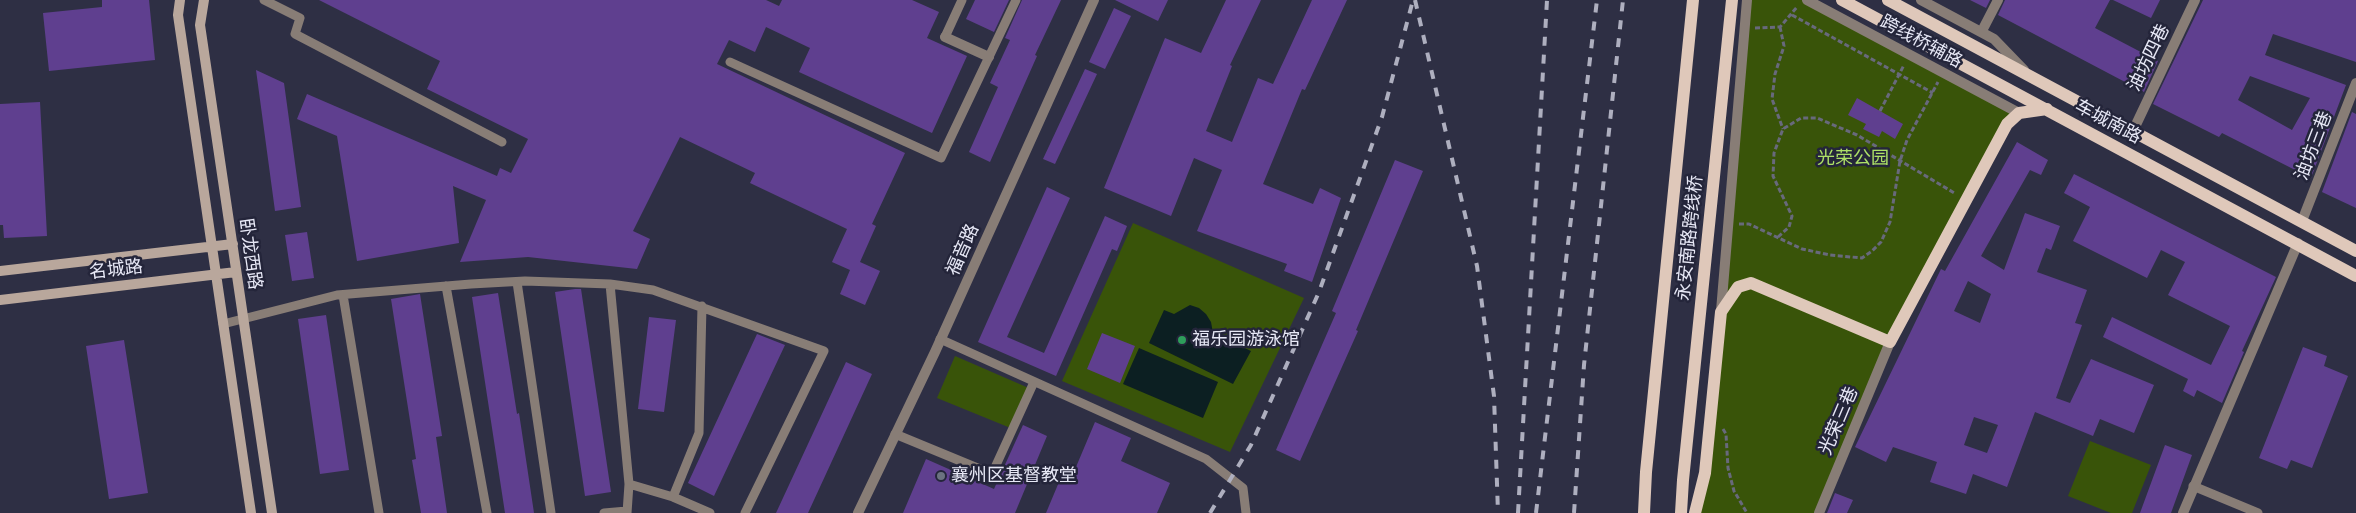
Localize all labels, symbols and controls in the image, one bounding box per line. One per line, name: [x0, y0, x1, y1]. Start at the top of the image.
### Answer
street label: 跨线桥辅路: [1876, 11, 1966, 73]
street label: 油坊四巷: [2124, 21, 2174, 95]
street label: 车城南路: [2071, 96, 2145, 148]
street label: 油坊三巷: [2291, 109, 2337, 183]
park label: 光荣公园: [1817, 148, 1889, 170]
street label: 永安南路跨线桥: [1673, 174, 1707, 302]
street label: 卧龙西路: [234, 217, 266, 291]
street label: 福音路: [942, 221, 984, 279]
street label: 名城路: [88, 256, 144, 284]
place label: 福乐园游泳馆: [1192, 329, 1300, 351]
marker: 福乐园游泳馆: [1176, 334, 1188, 346]
street label: 光荣三巷: [1815, 384, 1863, 458]
place label: 襄州区基督教堂: [951, 465, 1077, 487]
marker: 襄州区基督教堂: [935, 470, 947, 482]

